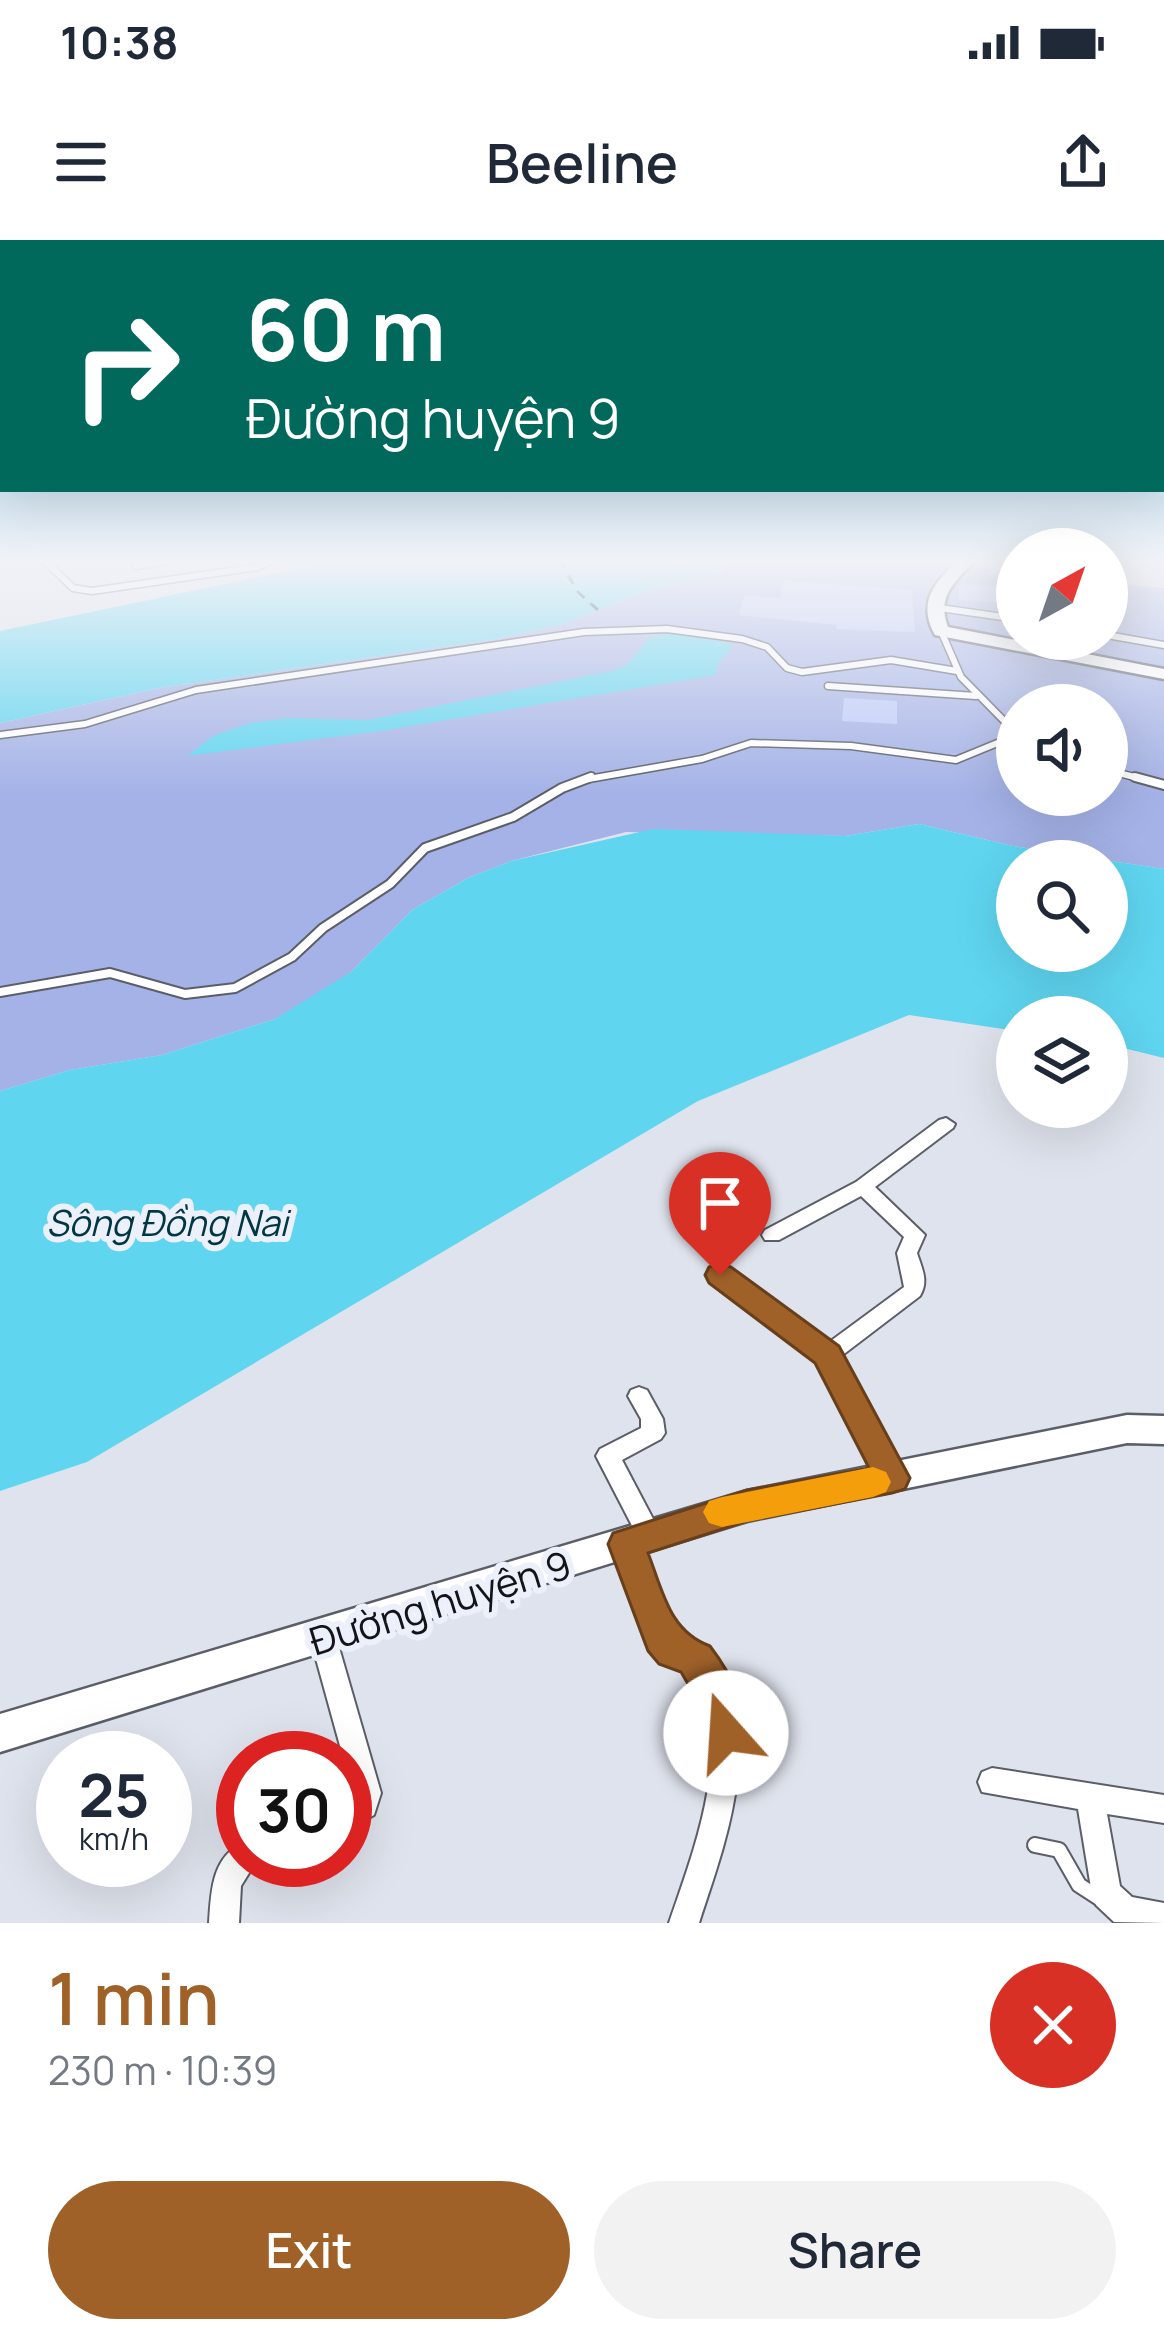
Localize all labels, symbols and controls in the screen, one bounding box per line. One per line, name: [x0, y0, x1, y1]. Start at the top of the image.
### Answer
text: 10:38: [60, 11, 178, 73]
text: Beeline: [486, 125, 678, 199]
icon: menu: [48, 129, 114, 195]
icon: share: [1050, 129, 1116, 195]
text: 60 m: [246, 271, 446, 386]
icon: right: [48, 288, 204, 444]
text: Đường huyện 9: [246, 380, 620, 454]
north arrow: [996, 528, 1128, 660]
map controls: [996, 528, 1128, 1128]
button: sound: [996, 684, 1128, 816]
button: search: [996, 840, 1128, 972]
button: layers: [996, 996, 1128, 1128]
pin: [669, 1152, 771, 1275]
icon: arrive: [687, 1170, 753, 1236]
water label: Sông Đồng Nai: [46, 1198, 292, 1247]
street label: Đường huyện 9: [303, 1537, 577, 1667]
position arrow: [663, 1670, 789, 1796]
speed limit sign: 30: [216, 1731, 372, 1887]
text: 25: [79, 1753, 149, 1835]
text: km/h: [79, 1818, 149, 1859]
text: 1 min: [48, 1948, 220, 2047]
button: close: [990, 1962, 1116, 2088]
text: 230 m · 10:39: [48, 2043, 277, 2097]
button: Exit: [48, 2181, 570, 2319]
button: Share: [594, 2181, 1116, 2319]

